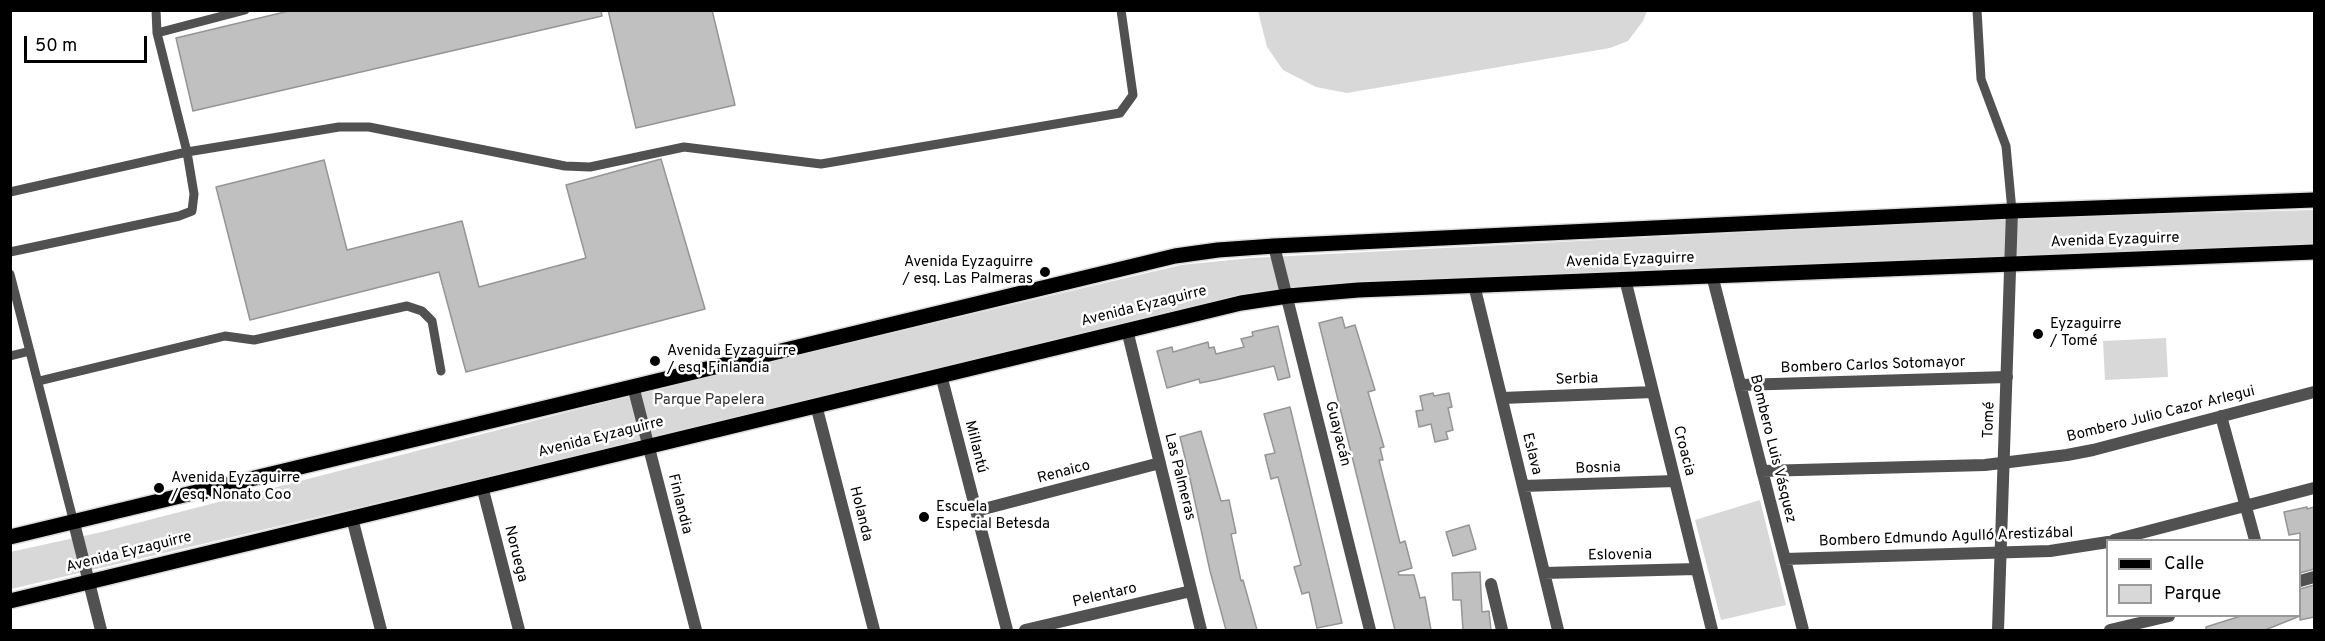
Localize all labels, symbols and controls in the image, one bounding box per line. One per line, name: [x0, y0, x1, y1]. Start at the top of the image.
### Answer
scale bar: [27, 24, 150, 62]
text: 50 m: [35, 35, 77, 58]
street label: Avenida Eyzaguirre: [2050, 230, 2180, 252]
street label: Avenida Eyzaguirre: [1565, 250, 1695, 272]
place label: Avenida Eyzaguirre / esq. Las Palmeras: [903, 254, 1033, 289]
marker: Avenida Eyzaguirre / esq. Las Palmeras: [1038, 265, 1052, 279]
street label: Avenida Eyzaguirre: [1079, 283, 1209, 331]
place label: Eyzaguirre / Tomé: [2050, 316, 2122, 351]
marker: Eyzaguirre / Tomé: [2031, 327, 2045, 341]
place label: Avenida Eyzaguirre / esq. Finlandia: [667, 343, 796, 378]
marker: Avenida Eyzaguirre / esq. Finlandia: [648, 354, 662, 368]
street label: Bombero Carlos Sotomayor: [1780, 354, 1966, 378]
street label: Serbia: [1555, 370, 1599, 390]
street label: Bombero Luis Vásquez: [1745, 373, 1799, 525]
street label: Bombero Julio Cazor Arlegui: [2065, 383, 2257, 447]
park label: Parque Papelera: [654, 392, 764, 410]
street label: Guayacán: [1320, 400, 1354, 468]
street label: Tomé: [1980, 401, 2000, 439]
street label: Avenida Eyzaguirre: [536, 414, 666, 462]
street label: Millantú: [960, 419, 990, 475]
street label: Croacia: [1668, 424, 1698, 478]
street label: Las Palmeras: [1159, 431, 1199, 523]
street label: Eslava: [1517, 431, 1545, 477]
street label: Renaico: [1036, 457, 1092, 489]
street label: Bosnia: [1575, 459, 1621, 479]
place label: Avenida Eyzaguirre / esq. Nonato Coo: [171, 470, 300, 505]
street label: Finlandia: [663, 472, 695, 536]
marker: Avenida Eyzaguirre / esq. Nonato Coo: [152, 481, 166, 495]
street label: Holanda: [845, 485, 875, 543]
place label: Escuela Especial Betesda: [936, 499, 1050, 534]
marker: Escuela Especial Betesda: [917, 510, 931, 524]
street label: Noruega: [499, 524, 531, 584]
street label: Bombero Edmundo Agulló Arestizábal: [1818, 525, 2074, 551]
street label: Avenida Eyzaguirre: [64, 529, 194, 577]
legend: [2106, 539, 2301, 617]
street label: Eslovenia: [1588, 546, 1652, 566]
text: Calle: [2164, 553, 2204, 576]
street label: Pelentaro: [1071, 580, 1139, 612]
text: Parque: [2164, 583, 2221, 606]

